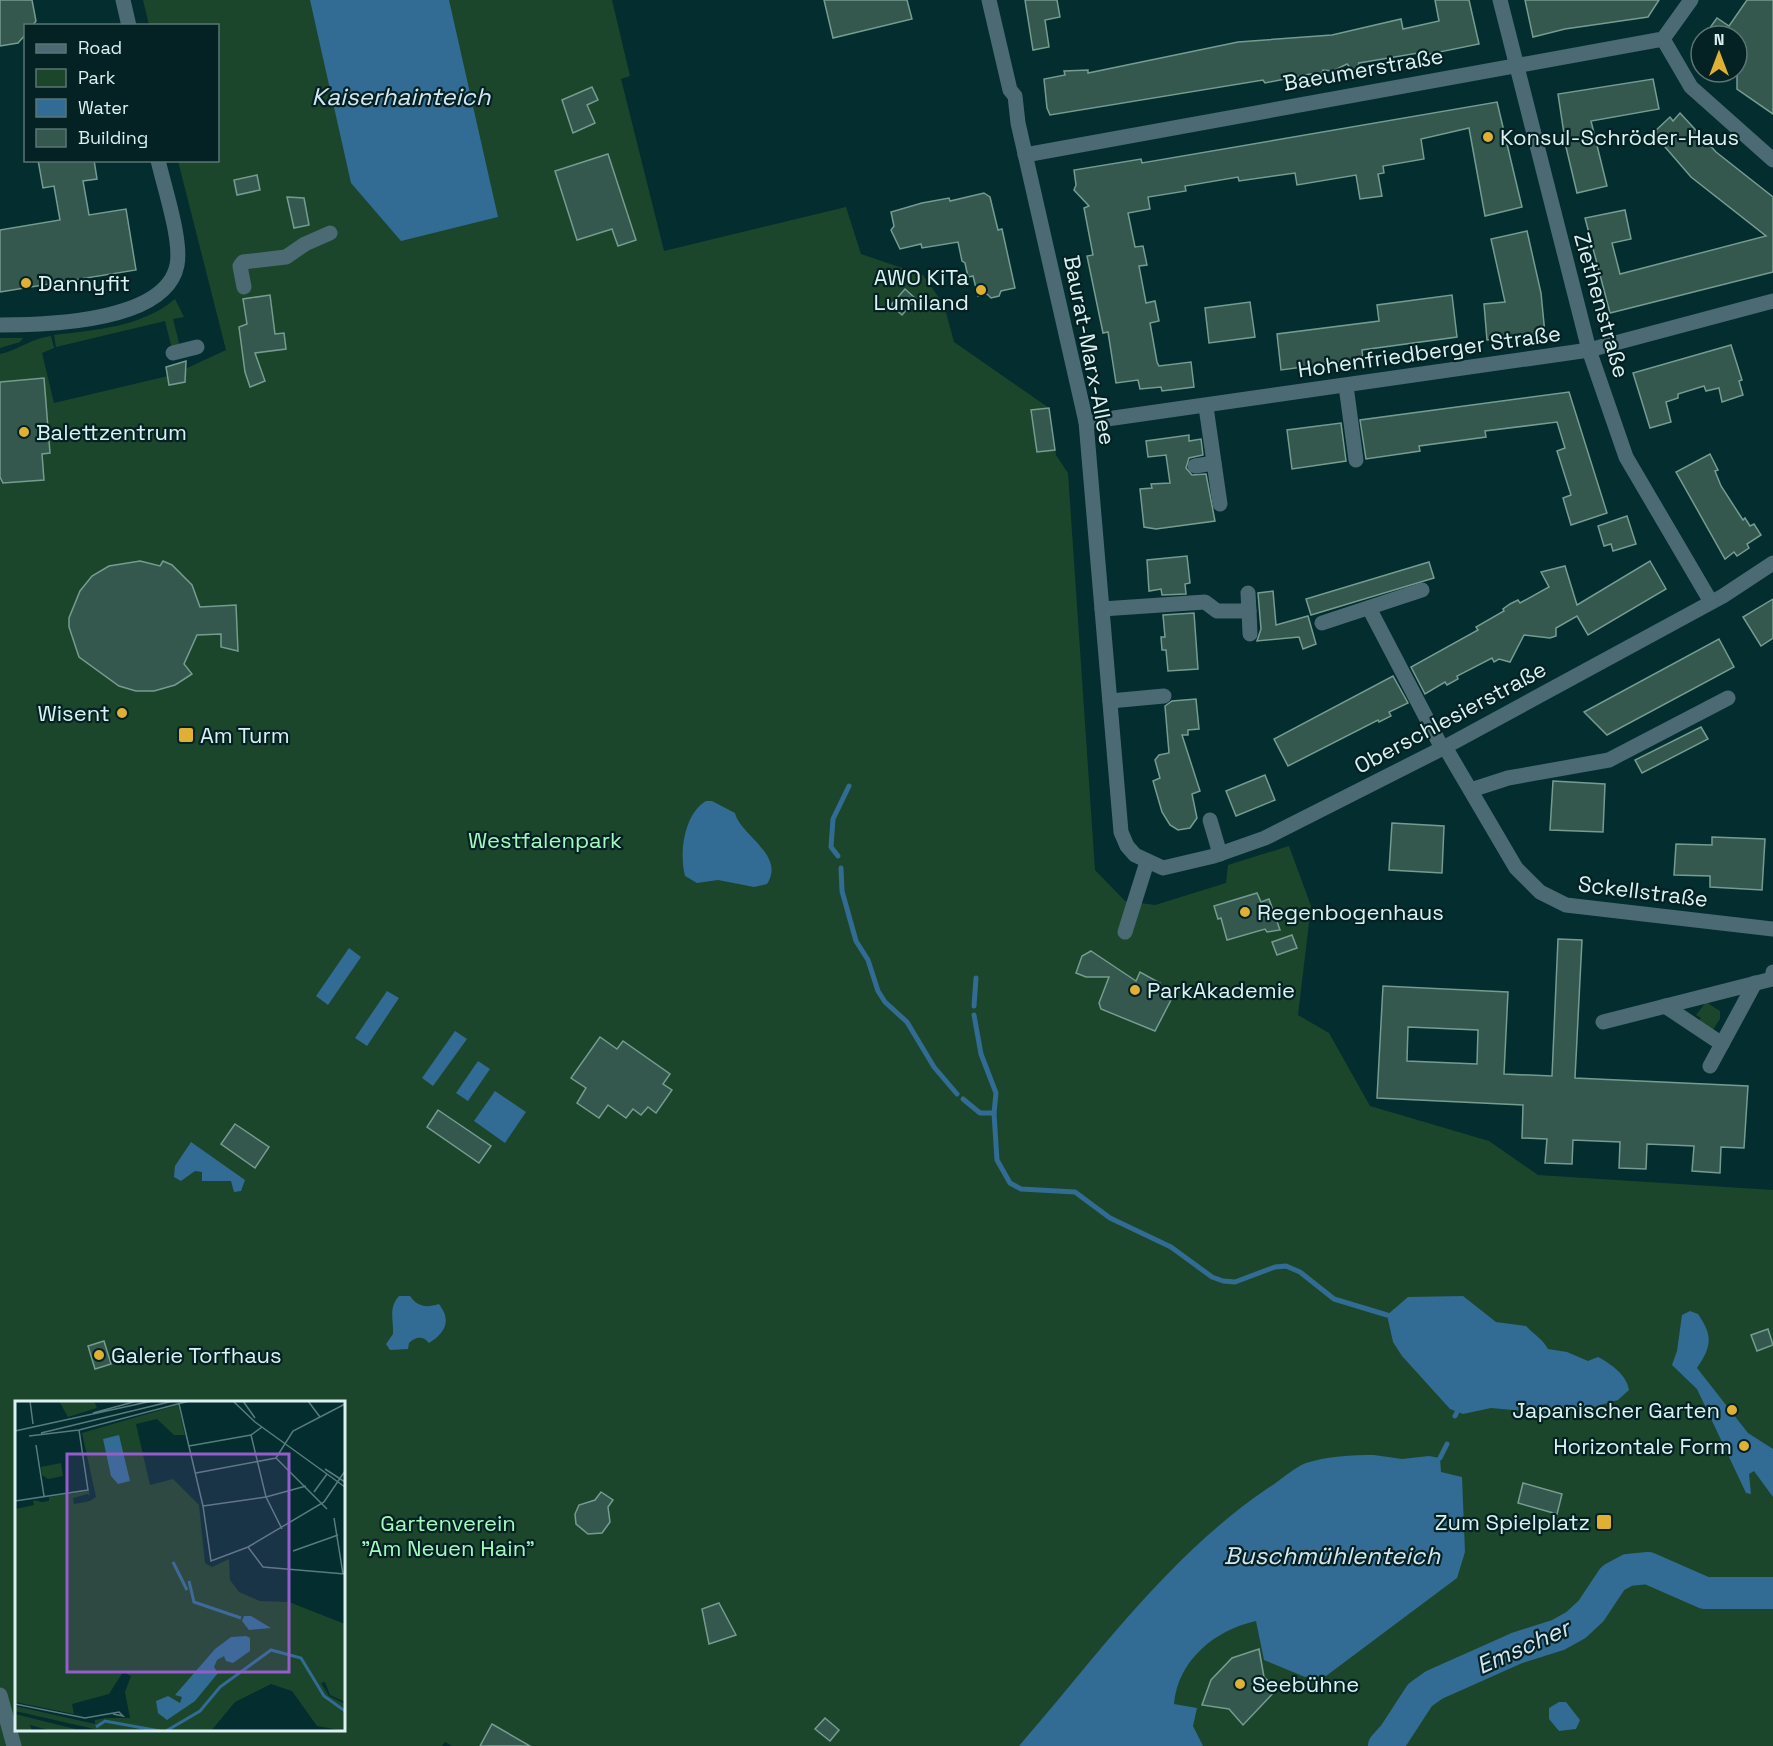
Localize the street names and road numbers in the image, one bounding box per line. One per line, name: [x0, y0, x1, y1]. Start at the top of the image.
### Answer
street label: Baeumerstraße: [1281, 41, 1445, 97]
street label: Ziethenstraße: [1568, 229, 1636, 381]
street label: Baurat-Marx-Allee: [1058, 253, 1122, 447]
street label: Hohenfriedberger Straße: [1296, 319, 1562, 383]
street label: Oberschlesierstraße: [1349, 654, 1551, 780]
street label: Sckellstraße: [1576, 869, 1710, 913]

